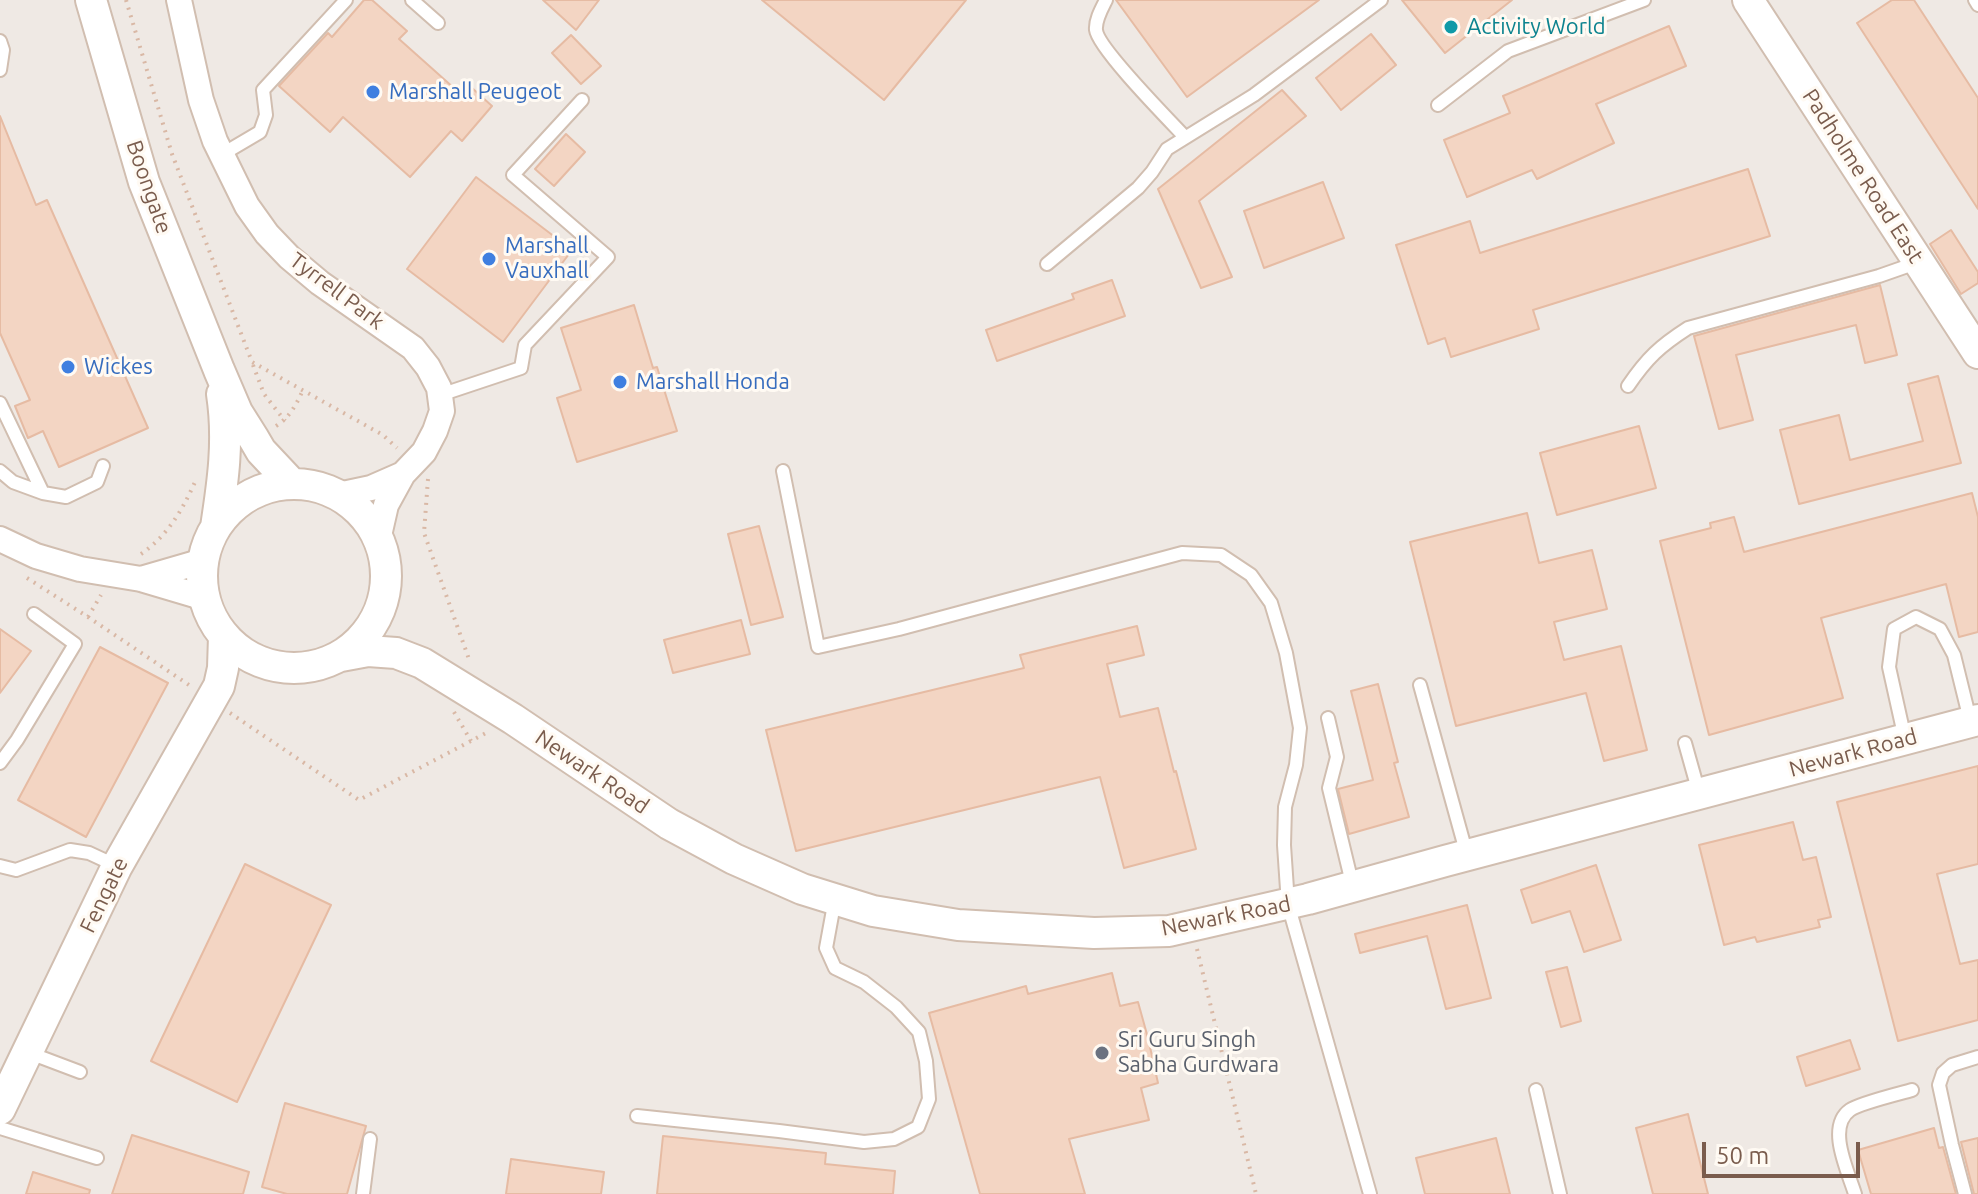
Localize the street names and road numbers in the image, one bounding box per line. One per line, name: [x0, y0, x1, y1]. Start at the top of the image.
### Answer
street label: Padholme Road East: [1797, 84, 1929, 268]
street label: Boongate: [121, 137, 177, 237]
street label: Tyrrell Park: [285, 247, 389, 335]
street label: Newark Road: [1786, 723, 1920, 783]
street label: Newark Road: [530, 724, 654, 820]
street label: Fengate: [74, 853, 134, 937]
street label: Newark Road: [1159, 891, 1293, 941]

